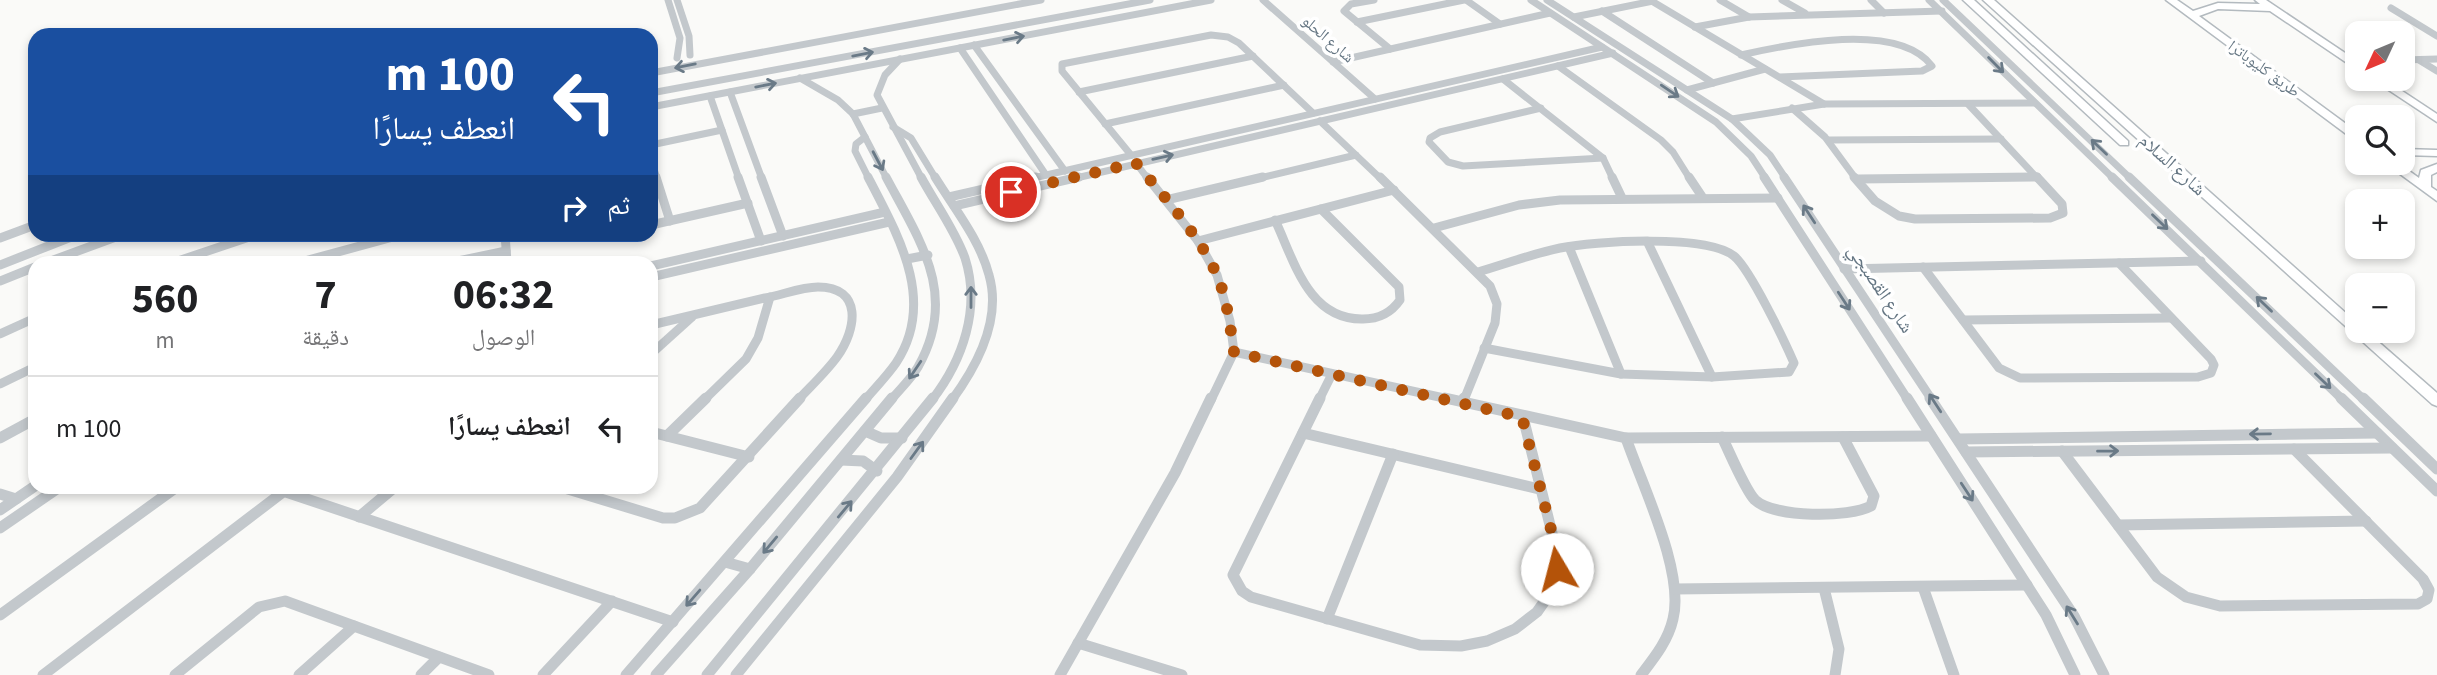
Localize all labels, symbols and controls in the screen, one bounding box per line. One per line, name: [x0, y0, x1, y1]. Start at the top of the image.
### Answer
street label: شارع الحلو: [1297, 10, 1359, 68]
north arrow: [2345, 21, 2415, 91]
map controls: [2345, 21, 2415, 343]
one-way arrow: [1002, 30, 1025, 44]
street label: طريق كليوباترا: [2224, 35, 2304, 103]
text: 100 m: [386, 40, 515, 110]
one-way arrow: [851, 46, 874, 60]
icon: left: [539, 56, 630, 147]
one-way arrow: [1987, 56, 2004, 73]
one-way arrow: [674, 60, 697, 73]
one-way arrow: [754, 78, 777, 91]
one-way arrow: [1660, 84, 1679, 98]
button: search: [2345, 105, 2415, 175]
text: انعطف يسارًا: [372, 106, 515, 152]
street label: شارع السلام: [2133, 128, 2211, 202]
one-way arrow: [2091, 138, 2108, 155]
one-way arrow: [872, 150, 885, 171]
one-way arrow: [1152, 150, 1174, 163]
pin: [981, 162, 1041, 222]
icon: arrive: [992, 173, 1030, 211]
text: ثم: [607, 187, 630, 224]
icon: right: [555, 189, 593, 227]
button: +: [2345, 189, 2415, 259]
one-way arrow: [1801, 205, 1816, 224]
one-way arrow: [2151, 214, 2168, 231]
street label: شارع القصبجي: [1840, 239, 1920, 339]
text: 7: [315, 265, 337, 325]
text: 06:32: [453, 265, 554, 325]
text: 560: [132, 269, 198, 329]
button: −: [2345, 273, 2415, 343]
one-way arrow: [964, 286, 978, 309]
one-way arrow: [1836, 291, 1851, 310]
one-way arrow: [2255, 295, 2272, 312]
text: دقيقة: [302, 321, 349, 354]
text: الوصول: [472, 321, 535, 354]
text: m: [156, 324, 175, 357]
one-way arrow: [908, 360, 922, 379]
one-way arrow: [2314, 372, 2331, 389]
one-way arrow: [1928, 394, 1942, 414]
text: انعطف يسارًا: [448, 408, 571, 445]
text: 100 m: [56, 410, 122, 447]
icon: left: [592, 410, 630, 448]
one-way arrow: [2249, 428, 2272, 441]
one-way arrow: [910, 441, 924, 460]
one-way arrow: [2096, 444, 2119, 458]
one-way arrow: [1960, 482, 1974, 501]
one-way arrow: [837, 501, 852, 519]
position arrow: [1520, 532, 1594, 606]
one-way arrow: [762, 535, 778, 553]
one-way arrow: [685, 589, 701, 607]
one-way arrow: [2065, 605, 2079, 625]

